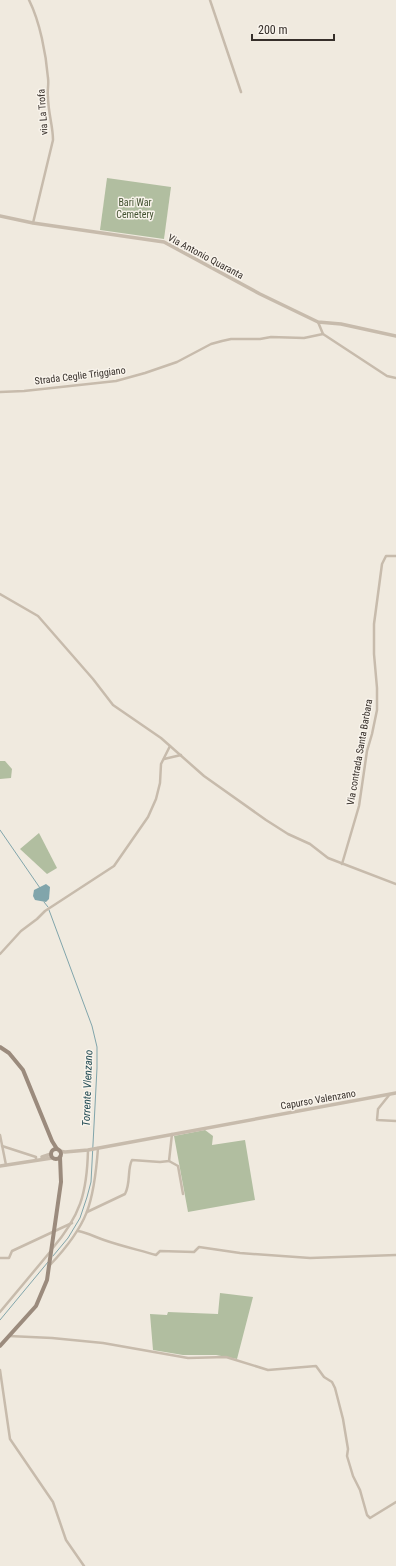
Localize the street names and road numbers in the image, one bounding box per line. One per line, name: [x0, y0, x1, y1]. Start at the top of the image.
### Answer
street label: via La Trofa: [35, 88, 50, 135]
street label: Via Antonio Quaranta: [166, 232, 246, 281]
street label: Strada Ceglie Triggiano: [34, 364, 126, 387]
street label: Via contrada Santa Barbara: [345, 698, 374, 806]
street label: Capurso Valenzano: [280, 1087, 357, 1112]

